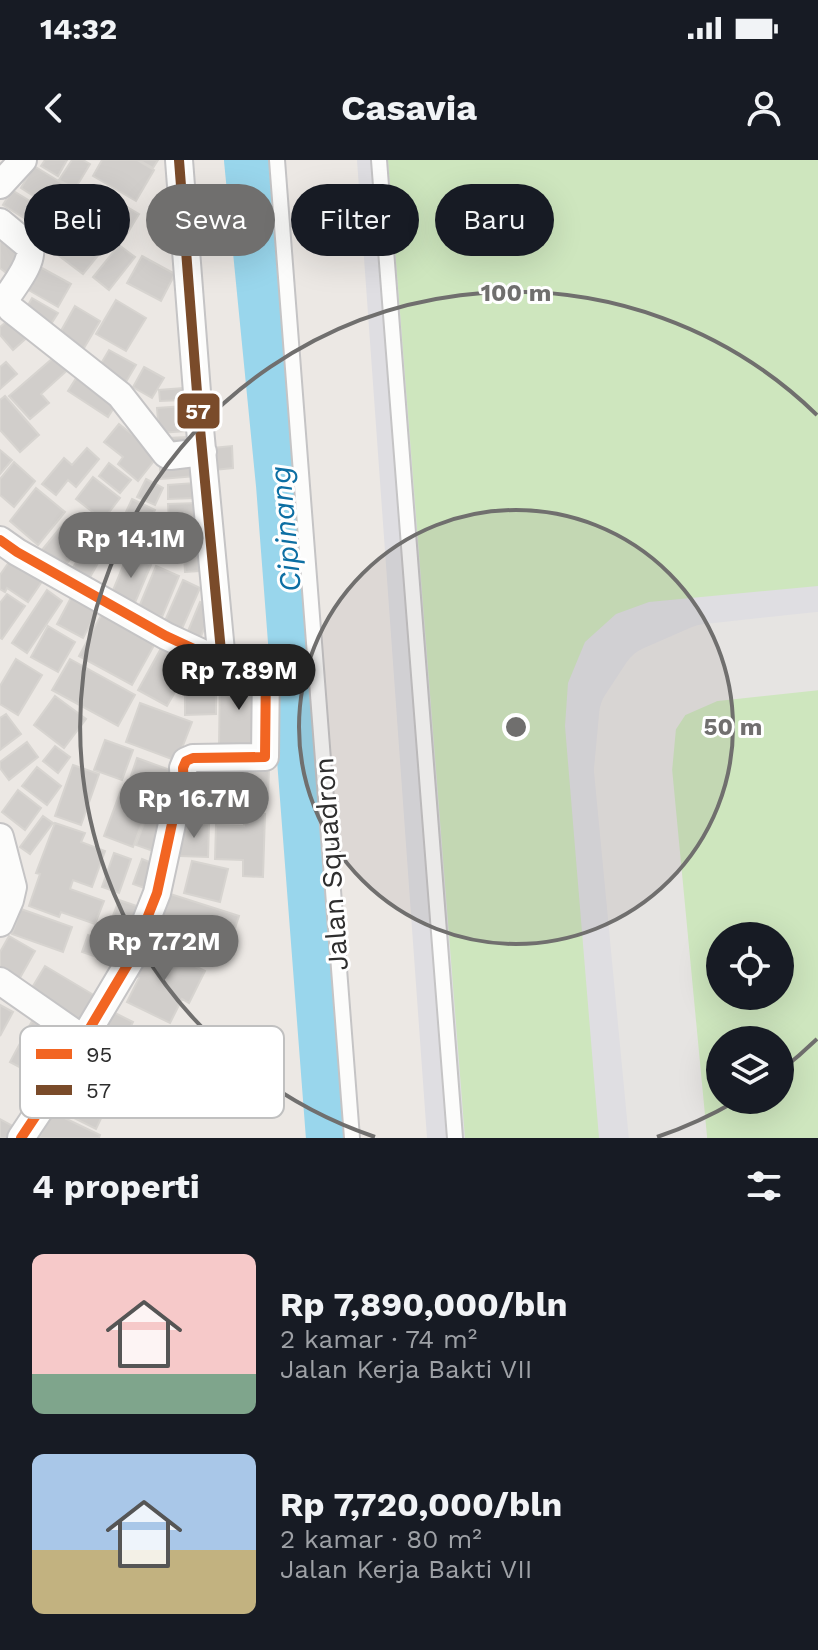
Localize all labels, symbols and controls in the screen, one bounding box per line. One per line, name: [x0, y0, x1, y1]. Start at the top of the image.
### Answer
text: 14:32: [40, 11, 117, 46]
icon: back: [32, 86, 76, 130]
icon: person: [742, 86, 786, 130]
text: Casavia: [341, 87, 477, 129]
chip: Beli: [24, 184, 130, 256]
chip: Sewa: [146, 184, 275, 256]
chip: Filter: [291, 184, 419, 256]
chip: Baru: [435, 184, 554, 256]
text: 100 m: [481, 279, 551, 307]
line badge: 57: [176, 392, 221, 430]
text: 57: [185, 399, 211, 424]
water label: Cipinang: [262, 464, 308, 594]
pin: Rp 14.1M: [48, 512, 214, 580]
text: Rp 14.1M: [76, 523, 186, 553]
pin: Rp 7.89M: [156, 644, 322, 712]
text: Rp 7.89M: [180, 655, 298, 685]
centre of rings: [502, 713, 530, 741]
text: 50 m: [704, 713, 762, 741]
street label: Jalan Squadron: [307, 756, 355, 972]
pin: Rp 16.7M: [111, 772, 277, 840]
text: Rp 16.7M: [138, 783, 250, 813]
pin: Rp 7.72M: [81, 915, 247, 983]
map controls: [706, 922, 794, 1114]
button: locate: [706, 922, 794, 1010]
text: Rp 7.72M: [107, 926, 221, 956]
legend: [20, 1026, 284, 1118]
button: layers: [706, 1026, 794, 1114]
text: 95: [86, 1042, 112, 1067]
text: 57: [86, 1078, 111, 1103]
icon: filters: [742, 1164, 786, 1208]
text: 4 properti: [32, 1166, 200, 1206]
text: Rp 7,890,000/bln: [280, 1284, 568, 1324]
icon: home: [96, 1286, 192, 1382]
text: 2 kamar · 74 m²: [280, 1324, 477, 1354]
text: Jalan Kerja Bakti VII: [280, 1354, 533, 1384]
text: Rp 7,720,000/bln: [280, 1484, 562, 1524]
icon: home: [96, 1486, 192, 1582]
text: 2 kamar · 80 m²: [280, 1524, 482, 1554]
text: Jalan Kerja Bakti VII: [280, 1554, 533, 1584]

